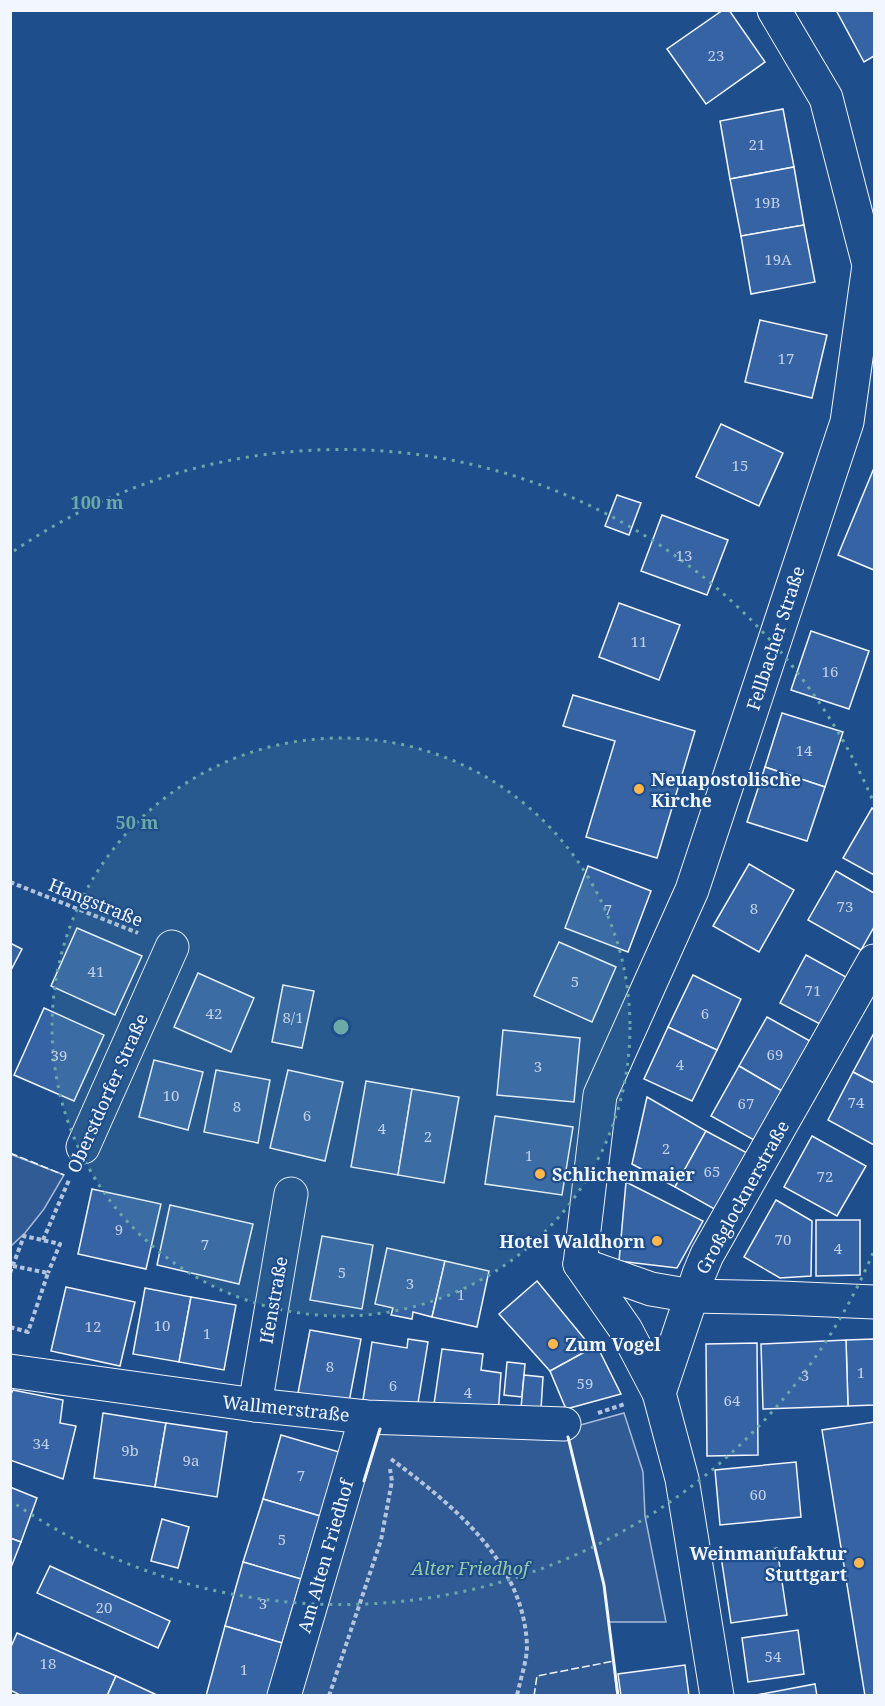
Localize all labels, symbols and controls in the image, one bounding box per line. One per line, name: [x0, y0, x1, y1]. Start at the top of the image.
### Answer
house number: 23: [708, 45, 724, 65]
house number: 21: [749, 134, 765, 154]
house number: 19B: [754, 192, 780, 212]
house number: 19A: [764, 249, 792, 269]
house number: 17: [778, 348, 794, 368]
house number: 15: [732, 455, 748, 475]
text: 100 m: [71, 490, 124, 514]
house number: 13: [676, 545, 692, 565]
street label: Fellbacher Straße: [740, 563, 810, 713]
house number: 11: [631, 631, 647, 651]
house number: 16: [822, 661, 838, 681]
house number: 14: [796, 740, 813, 760]
place label: Neuapostolische Kirche: [651, 767, 801, 812]
marker: Neuapostolische Kirche: [632, 782, 646, 796]
text: 50 m: [116, 810, 159, 834]
street label: Hangstraße: [45, 872, 147, 932]
house number: 73: [837, 896, 853, 916]
house number: 8: [750, 898, 758, 918]
house number: 7: [604, 899, 612, 919]
house number: 41: [88, 961, 104, 981]
house number: 5: [571, 971, 579, 991]
house number: 71: [805, 980, 821, 1000]
house number: 42: [206, 1003, 222, 1023]
house number: 6: [701, 1003, 709, 1023]
house number: 8/1: [282, 1007, 304, 1027]
street label: Oberstdorfer Straße: [61, 1010, 153, 1176]
centre of rings: [331, 1017, 351, 1037]
house number: 69: [767, 1044, 783, 1064]
house number: 39: [51, 1045, 67, 1065]
house number: 4: [676, 1054, 685, 1074]
house number: 3: [534, 1056, 542, 1076]
house number: 10: [163, 1085, 179, 1105]
house number: 74: [848, 1092, 865, 1112]
house number: 67: [738, 1093, 754, 1113]
house number: 8: [233, 1096, 241, 1116]
house number: 6: [303, 1105, 311, 1125]
street label: Großglocknerstraße: [690, 1116, 794, 1278]
house number: 4: [378, 1118, 387, 1138]
house number: 2: [424, 1126, 432, 1146]
house number: 2: [662, 1138, 670, 1158]
house number: 1: [525, 1145, 533, 1165]
house number: 65: [704, 1161, 720, 1181]
place label: Schlichenmaier: [552, 1162, 696, 1186]
house number: 72: [817, 1166, 833, 1186]
marker: Schlichenmaier: [533, 1167, 547, 1181]
house number: 9: [115, 1219, 123, 1239]
place label: Hotel Waldhorn: [499, 1229, 645, 1253]
house number: 70: [775, 1229, 791, 1249]
house number: 7: [201, 1234, 209, 1254]
marker: Hotel Waldhorn: [650, 1234, 664, 1248]
house number: 4: [834, 1238, 843, 1258]
street label: Ifenstraße: [253, 1254, 293, 1346]
house number: 5: [338, 1262, 346, 1282]
house number: 3: [406, 1273, 414, 1293]
house number: 1: [457, 1284, 465, 1304]
house number: 10: [154, 1315, 170, 1335]
house number: 12: [85, 1316, 101, 1336]
house number: 1: [203, 1323, 211, 1343]
place label: Zum Vogel: [565, 1332, 661, 1356]
marker: Zum Vogel: [546, 1337, 560, 1351]
house number: 8: [326, 1356, 334, 1376]
house number: 1: [857, 1362, 865, 1382]
house number: 3: [801, 1365, 809, 1385]
house number: 59: [577, 1373, 593, 1393]
house number: 6: [389, 1375, 397, 1395]
house number: 4: [464, 1382, 473, 1402]
street label: Wallmerstraße: [221, 1389, 351, 1427]
house number: 64: [724, 1390, 741, 1410]
house number: 34: [33, 1433, 50, 1453]
house number: 9b: [121, 1440, 139, 1460]
house number: 9a: [183, 1450, 199, 1470]
house number: 7: [297, 1465, 305, 1485]
street label: Am Alten Friedhof: [292, 1475, 359, 1636]
house number: 60: [750, 1484, 766, 1504]
house number: 5: [278, 1529, 286, 1549]
place label: Weinmanufaktur Stuttgart: [689, 1541, 848, 1586]
park label: Alter Friedhof: [409, 1556, 532, 1580]
marker: Weinmanufaktur Stuttgart: [852, 1556, 866, 1570]
house number: 3: [259, 1593, 267, 1613]
house number: 20: [96, 1597, 112, 1617]
house number: 54: [765, 1646, 782, 1666]
house number: 18: [40, 1653, 56, 1673]
house number: 1: [240, 1659, 248, 1679]

